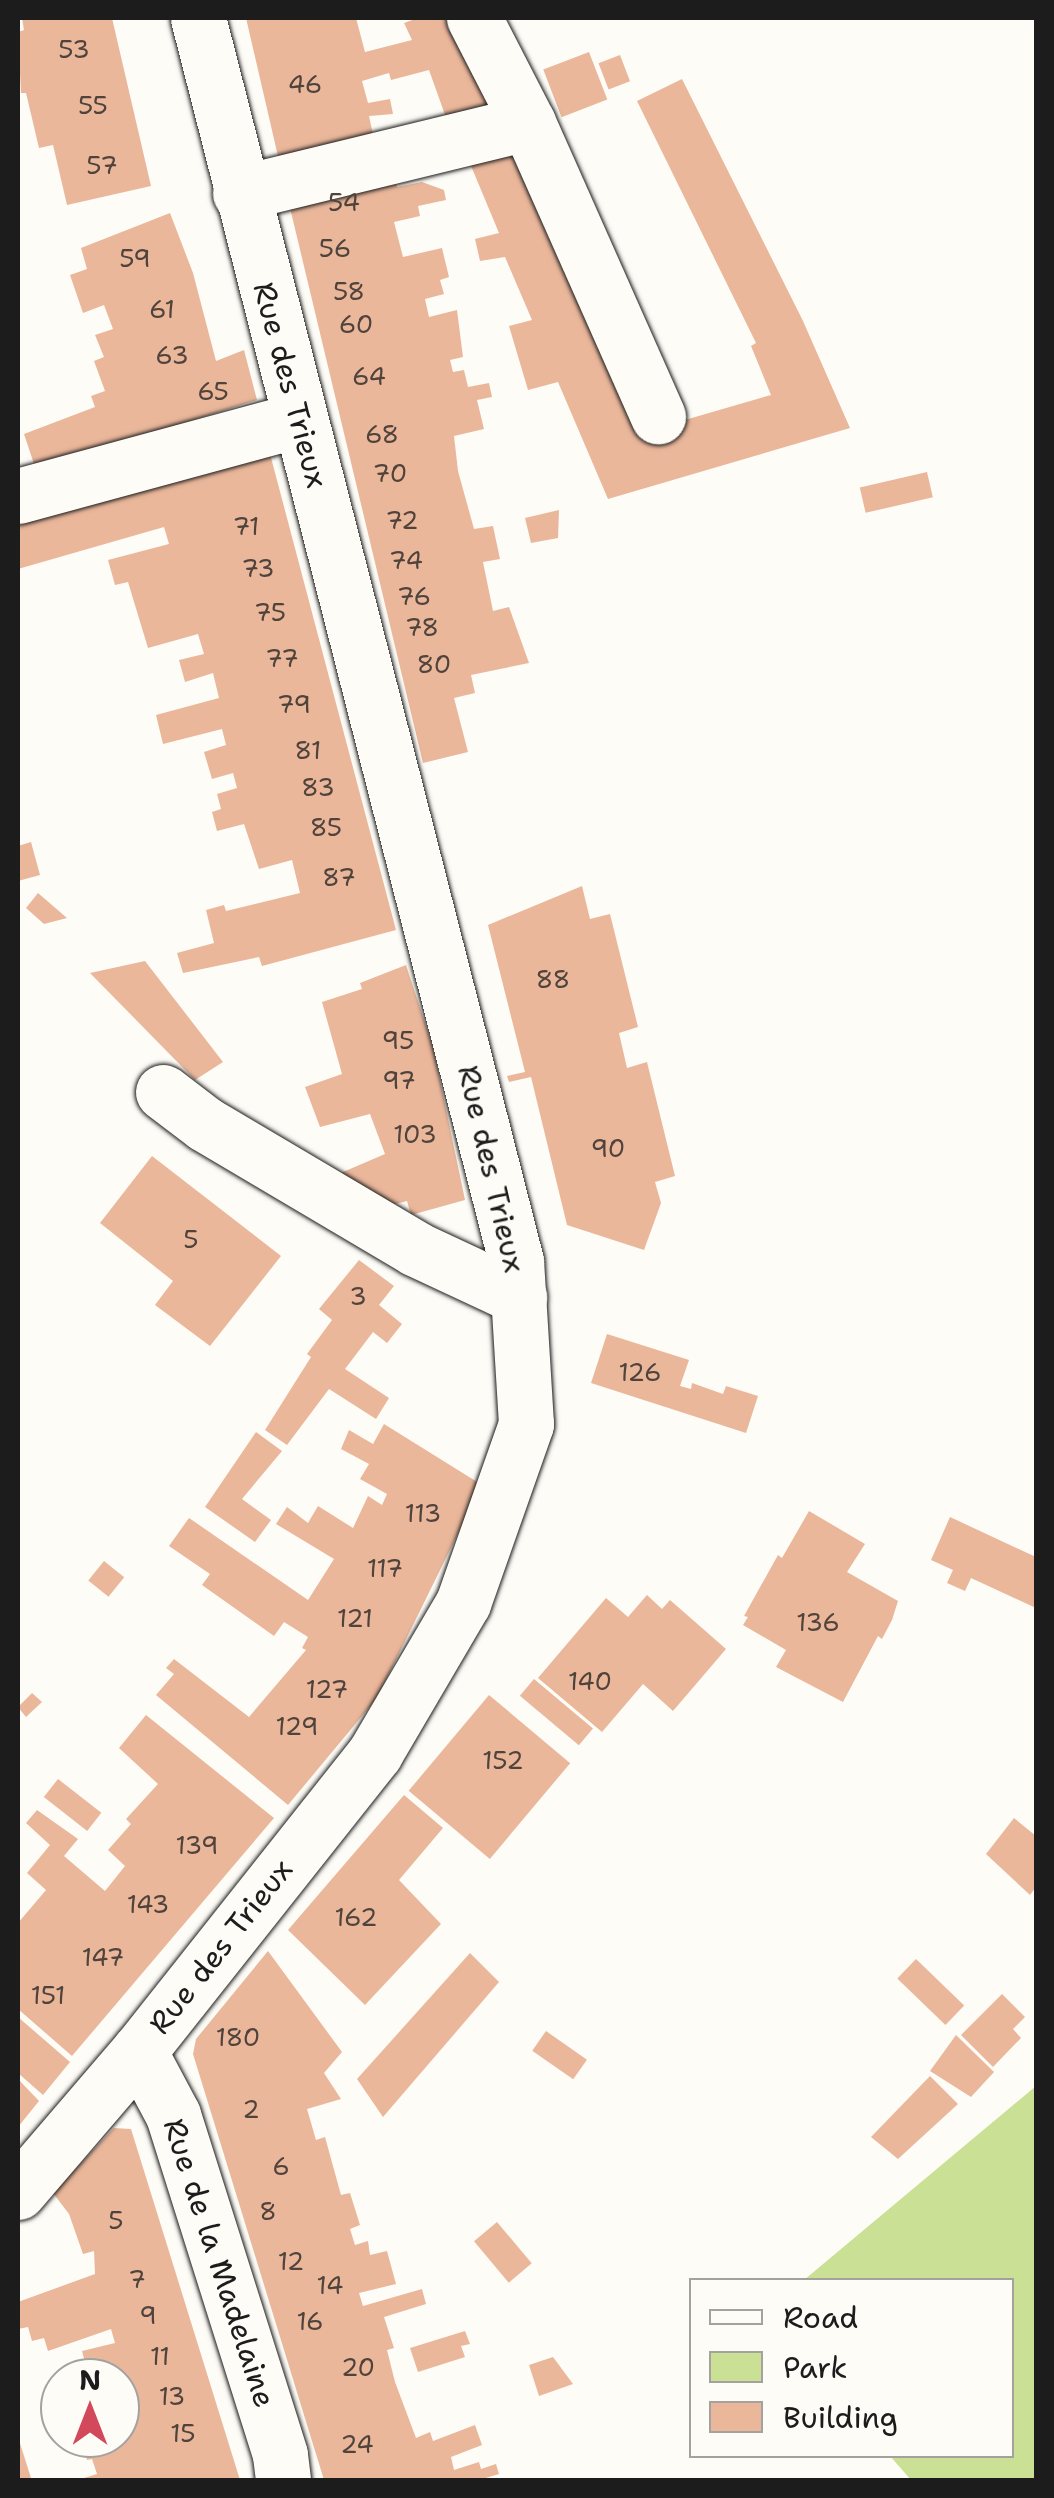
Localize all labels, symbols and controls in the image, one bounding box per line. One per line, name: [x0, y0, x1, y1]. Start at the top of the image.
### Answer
house number: 53: [58, 34, 90, 64]
house number: 46: [288, 69, 322, 99]
house number: 55: [78, 90, 108, 120]
house number: 57: [86, 150, 118, 180]
house number: 54: [328, 187, 360, 217]
house number: 56: [319, 233, 351, 263]
house number: 59: [119, 243, 151, 273]
house number: 58: [333, 276, 365, 306]
street label: Rue des Trieux: [245, 278, 335, 492]
house number: 61: [149, 294, 175, 324]
house number: 60: [339, 309, 373, 339]
house number: 63: [155, 340, 189, 370]
house number: 64: [352, 361, 386, 391]
house number: 65: [197, 376, 229, 406]
house number: 68: [365, 419, 399, 449]
house number: 70: [373, 458, 407, 488]
house number: 72: [386, 505, 418, 535]
house number: 71: [233, 511, 259, 541]
house number: 74: [389, 545, 423, 575]
house number: 73: [241, 553, 275, 583]
house number: 76: [397, 581, 431, 611]
house number: 75: [254, 597, 286, 627]
house number: 78: [405, 612, 439, 642]
house number: 77: [265, 643, 299, 673]
house number: 80: [417, 649, 451, 679]
house number: 79: [277, 689, 311, 719]
house number: 81: [295, 735, 321, 765]
house number: 83: [301, 772, 335, 802]
house number: 85: [310, 812, 342, 842]
house number: 87: [322, 862, 356, 892]
house number: 88: [536, 964, 570, 994]
house number: 95: [382, 1025, 414, 1055]
street label: Rue des Trieux: [450, 1062, 532, 1276]
house number: 97: [382, 1065, 416, 1095]
house number: 103: [393, 1119, 437, 1149]
house number: 90: [591, 1133, 625, 1163]
house number: 5: [183, 1224, 199, 1254]
house number: 3: [349, 1281, 367, 1311]
house number: 126: [618, 1357, 662, 1387]
house number: 113: [405, 1498, 441, 1528]
house number: 117: [367, 1553, 403, 1583]
house number: 121: [337, 1603, 373, 1633]
house number: 136: [796, 1607, 840, 1637]
house number: 140: [568, 1666, 612, 1696]
house number: 127: [306, 1674, 348, 1704]
house number: 129: [276, 1711, 318, 1741]
house number: 152: [482, 1745, 524, 1775]
house number: 139: [176, 1830, 218, 1860]
street label: Rue des Trieux: [142, 1853, 300, 2041]
house number: 143: [127, 1889, 169, 1919]
house number: 162: [334, 1902, 378, 1932]
house number: 147: [82, 1942, 124, 1972]
house number: 151: [31, 1980, 65, 2010]
house number: 180: [216, 2022, 260, 2052]
house number: 2: [242, 2094, 260, 2124]
street label: Rue de la Madelaine: [155, 2114, 283, 2412]
house number: 6: [272, 2151, 290, 2181]
house number: 8: [259, 2196, 277, 2226]
house number: 5: [108, 2205, 124, 2235]
house number: 12: [278, 2246, 304, 2276]
house number: 7: [128, 2264, 146, 2294]
house number: 14: [317, 2270, 343, 2300]
legend: [689, 2278, 1014, 2458]
text: Road: [783, 2297, 858, 2338]
house number: 9: [139, 2300, 157, 2330]
house number: 16: [296, 2306, 324, 2336]
house number: 11: [150, 2341, 170, 2371]
text: Park: [783, 2347, 847, 2388]
house number: 20: [341, 2352, 375, 2382]
north arrow: [40, 2358, 140, 2458]
text: N: [79, 2361, 101, 2399]
house number: 13: [159, 2381, 185, 2411]
text: Building: [783, 2397, 898, 2438]
house number: 15: [170, 2418, 196, 2448]
house number: 24: [340, 2429, 374, 2459]

